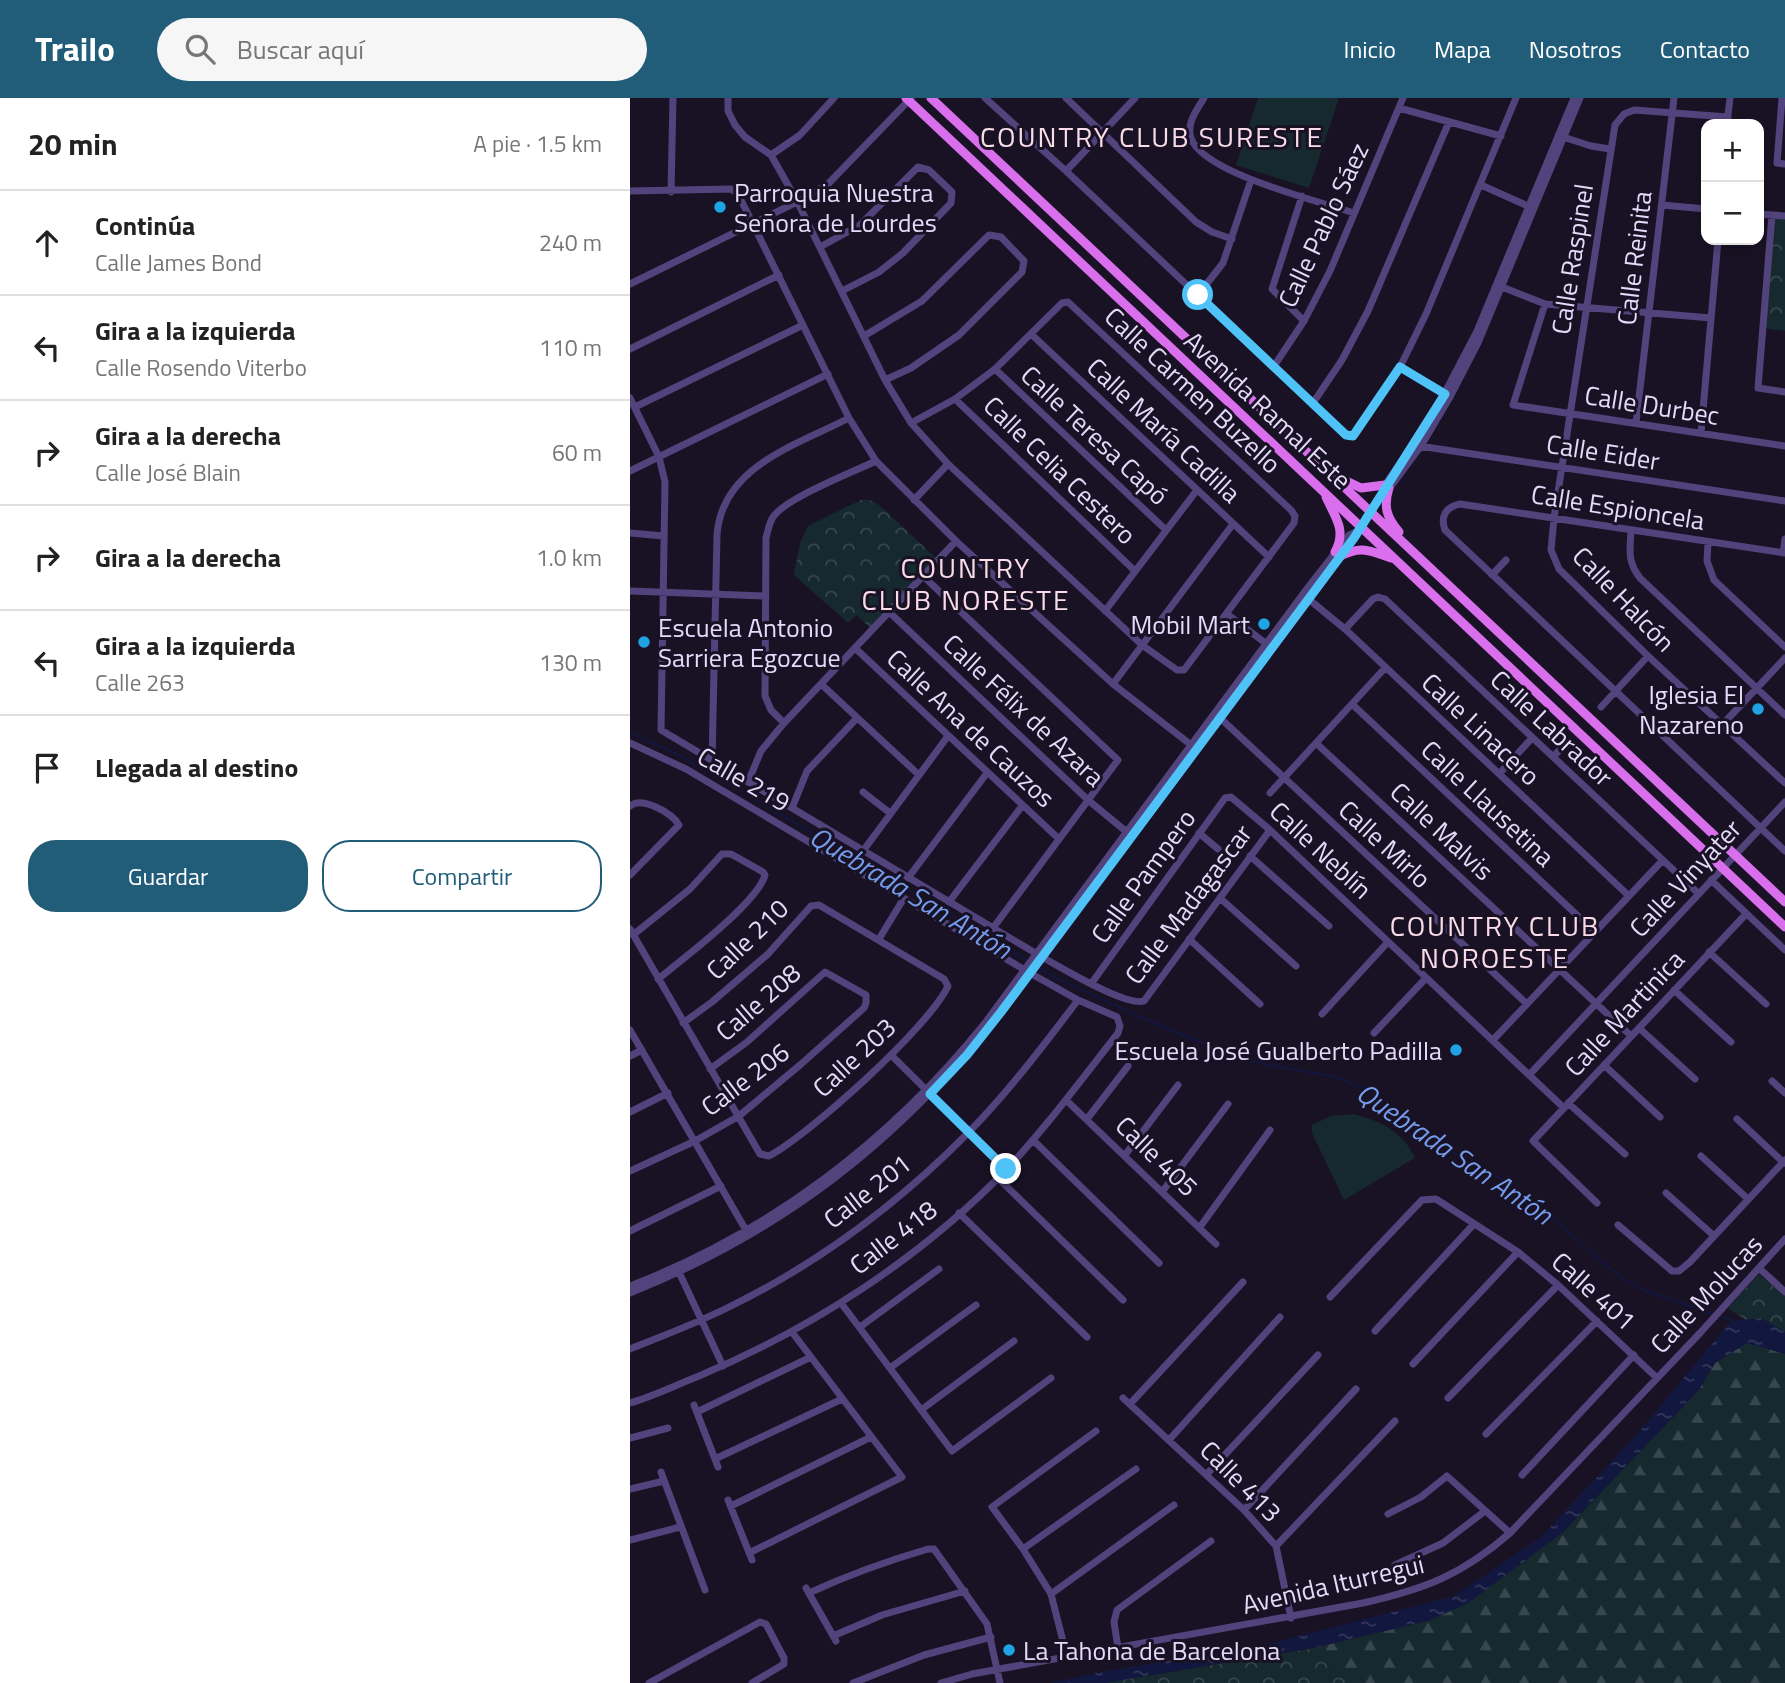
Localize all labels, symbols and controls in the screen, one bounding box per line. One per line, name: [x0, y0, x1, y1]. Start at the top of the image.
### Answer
search box: [157, 18, 647, 81]
text: Trailo: [35, 24, 115, 74]
icon: search: [181, 30, 219, 68]
text: Buscar aquí: [237, 30, 364, 69]
text: Inicio: [1344, 31, 1396, 67]
text: Mapa: [1434, 31, 1491, 67]
text: Nosotros: [1529, 31, 1622, 67]
text: Contacto: [1660, 31, 1750, 67]
district label: COUNTRY CLUB SURESTE: [980, 115, 1324, 158]
map controls: [1701, 119, 1764, 245]
button: +: [1701, 119, 1764, 182]
text: 20 min: [28, 121, 118, 167]
text: A pie · 1.5 km: [473, 126, 602, 161]
street label: Calle Pablo Sáez: [1268, 136, 1378, 314]
place label: Parroquia Nuestra Señora de Lourdes: [734, 173, 937, 242]
street label: Calle Raspinel: [1541, 181, 1603, 337]
button: −: [1701, 182, 1764, 245]
street label: Calle Reinita: [1606, 189, 1662, 327]
marker: Parroquia Nuestra Señora de Lourdes: [712, 199, 728, 215]
text: Continúa: [95, 206, 195, 245]
icon: ahead: [28, 224, 66, 262]
text: 240 m: [539, 225, 602, 260]
text: Calle James Bond: [95, 245, 262, 280]
route start: [1182, 279, 1213, 310]
street label: Calle Carmen Buzello: [1096, 298, 1290, 482]
text: Gira a la izquierda: [95, 311, 296, 350]
street label: Avenida Ramal Este: [1175, 322, 1361, 498]
icon: left: [28, 329, 66, 367]
text: 110 m: [539, 330, 602, 365]
street label: Calle María Cadilla: [1078, 348, 1250, 512]
text: Calle Rosendo Viterbo: [95, 350, 307, 385]
street label: Calle Teresa Capó: [1012, 356, 1178, 514]
street label: Calle Durbec: [1582, 375, 1722, 435]
street label: Calle Celia Cestero: [975, 387, 1145, 553]
text: Gira a la derecha: [95, 416, 281, 455]
street label: Calle Eider: [1544, 424, 1662, 480]
icon: right: [28, 434, 66, 472]
text: 60 m: [552, 435, 602, 470]
text: Calle José Blain: [95, 455, 241, 490]
street label: Calle Espioncela: [1529, 474, 1707, 540]
street label: Calle Halcón: [1564, 537, 1684, 661]
text: Gira a la derecha: [95, 538, 281, 577]
icon: right: [28, 539, 66, 577]
text: 1.0 km: [536, 540, 602, 575]
district label: COUNTRY CLUB NORESTE: [861, 546, 1071, 621]
place label: Mobil Mart: [1130, 605, 1250, 644]
place label: Escuela Antonio Sarriera Egozcue: [658, 608, 841, 677]
marker: Mobil Mart: [1256, 616, 1272, 632]
street label: Calle Félix de Azara: [934, 625, 1114, 795]
text: Gira a la izquierda: [95, 626, 296, 665]
marker: Escuela Antonio Sarriera Egozcue: [636, 634, 652, 650]
street label: Calle Ana de Cauzos: [878, 640, 1064, 816]
icon: left: [28, 644, 66, 682]
text: 130 m: [539, 645, 602, 680]
street label: Calle Labrador: [1482, 661, 1622, 795]
street label: Calle Linacero: [1413, 664, 1549, 794]
text: Calle 263: [95, 665, 185, 700]
place label: Iglesia El Nazareno: [1639, 675, 1744, 744]
marker: Iglesia El Nazareno: [1750, 701, 1766, 717]
street label: Calle Llausetina: [1412, 731, 1564, 875]
street label: Calle 219: [690, 737, 798, 821]
text: Llegada al destino: [95, 748, 298, 787]
icon: arrive: [28, 749, 66, 787]
street label: Calle Malvis: [1381, 773, 1503, 889]
street label: Calle Mirlo: [1330, 791, 1440, 897]
street label: Calle Neblín: [1261, 792, 1381, 908]
street label: Calle Pampero: [1081, 801, 1205, 951]
street label: Calle Vinyater: [1620, 810, 1750, 946]
water label: Quebrada San Antón: [802, 815, 1021, 970]
street label: Calle Madagascar: [1115, 816, 1261, 992]
button: Guardar: [28, 840, 308, 912]
button: Compartir: [322, 840, 602, 912]
street label: Calle 210: [697, 890, 797, 988]
district label: COUNTRY CLUB NOROESTE: [1390, 904, 1600, 979]
street label: Calle Martinica: [1555, 941, 1693, 1085]
street label: Calle 208: [707, 954, 809, 1050]
street label: Calle 203: [804, 1008, 904, 1106]
place label: Escuela José Gualberto Padilla: [1114, 1031, 1442, 1070]
street label: Calle 206: [693, 1033, 797, 1125]
marker: Escuela José Gualberto Padilla: [1448, 1042, 1464, 1058]
water label: Quebrada San Antón: [1348, 1071, 1563, 1235]
street label: Calle 405: [1107, 1107, 1207, 1205]
street label: Calle 201: [815, 1144, 919, 1238]
route end: [990, 1153, 1021, 1184]
street label: Calle 418: [841, 1190, 945, 1284]
street label: Calle Molucas: [1641, 1226, 1771, 1362]
street label: Calle 401: [1543, 1242, 1645, 1340]
street label: Calle 413: [1191, 1431, 1291, 1531]
street label: Avenida Iturregui: [1238, 1544, 1428, 1624]
place label: La Tahona de Barcelona: [1023, 1631, 1280, 1670]
marker: La Tahona de Barcelona: [1001, 1642, 1017, 1658]

